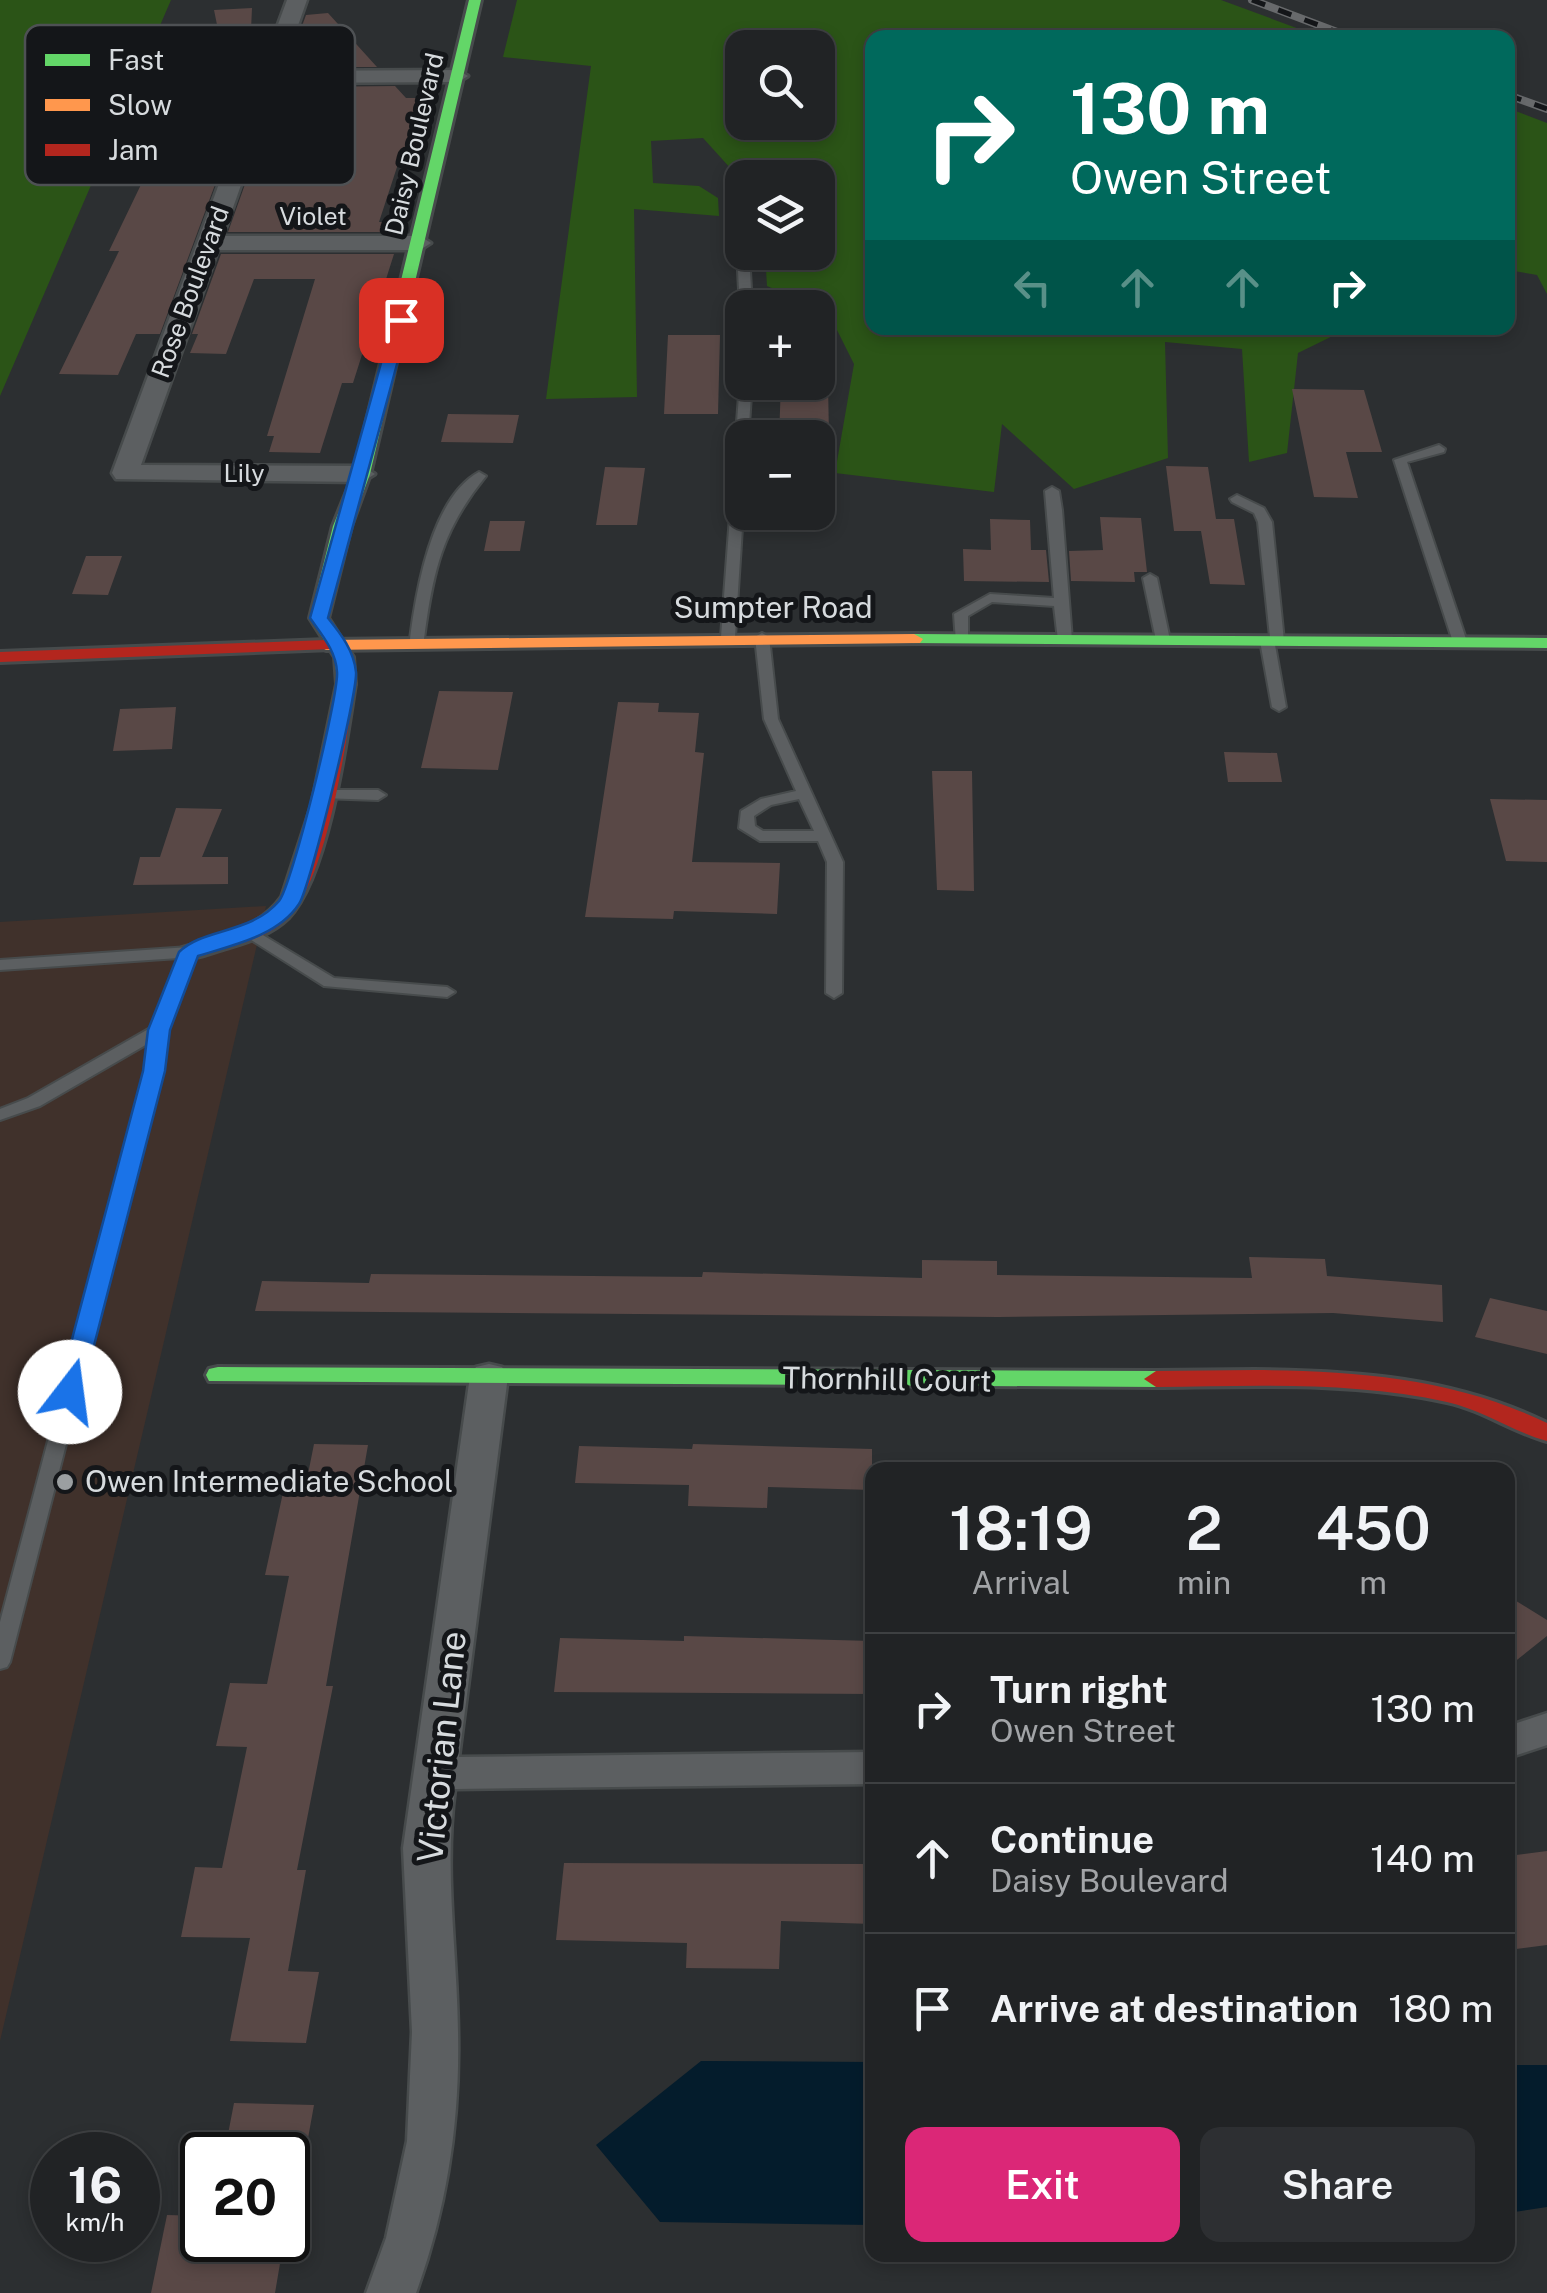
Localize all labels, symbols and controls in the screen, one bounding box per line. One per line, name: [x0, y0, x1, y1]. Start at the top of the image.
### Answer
legend: [25, 25, 355, 185]
map controls: [725, 30, 835, 530]
button: search: [725, 30, 835, 140]
text: Fast: [108, 43, 164, 76]
street label: Daisy Boulevard: [378, 50, 450, 238]
text: 130 m: [1070, 67, 1270, 150]
icon: right: [905, 70, 1035, 200]
text: Slow: [108, 88, 172, 121]
text: Jam: [108, 133, 159, 166]
text: Owen Street: [1070, 151, 1332, 204]
button: layers: [725, 160, 835, 270]
street label: Violet: [279, 201, 347, 231]
street label: Rose Boulevard: [145, 202, 235, 382]
icon: left: [1005, 260, 1060, 315]
icon: ahead: [1110, 260, 1165, 315]
icon: ahead: [1215, 260, 1270, 315]
icon: right: [1320, 260, 1375, 315]
pin: [359, 278, 444, 363]
button: +: [725, 290, 835, 400]
icon: arrive: [374, 293, 429, 348]
button: −: [725, 420, 835, 530]
street label: Lily: [223, 458, 265, 488]
street label: Sumpter Road: [673, 589, 873, 625]
position arrow: [18, 1340, 122, 1444]
street label: Thornhill Court: [782, 1359, 992, 1399]
place label: Owen Intermediate School: [85, 1463, 453, 1499]
marker: Owen Intermediate School: [54, 1471, 76, 1493]
text: 18:19: [949, 1493, 1093, 1564]
text: 2: [1186, 1493, 1223, 1564]
text: 450: [1315, 1493, 1431, 1564]
text: Arrival: [972, 1564, 1070, 1601]
text: min: [1177, 1564, 1231, 1601]
text: m: [1359, 1564, 1387, 1601]
street label: Victorian Lane: [409, 1629, 474, 1865]
text: Turn right: [990, 1667, 1168, 1712]
icon: right: [905, 1681, 960, 1736]
text: 130 m: [1370, 1686, 1475, 1731]
text: Owen Street: [990, 1712, 1176, 1749]
text: Continue: [990, 1817, 1154, 1862]
icon: ahead: [905, 1831, 960, 1886]
text: 140 m: [1370, 1836, 1475, 1881]
text: Daisy Boulevard: [990, 1862, 1229, 1899]
icon: arrive: [905, 1981, 960, 2036]
text: Arrive at destination: [990, 1986, 1358, 2031]
text: 180 m: [1388, 1986, 1493, 2031]
button: Exit: [905, 2127, 1180, 2242]
button: Share: [1200, 2127, 1475, 2242]
speed limit sign: 20: [180, 2132, 310, 2262]
text: 16: [68, 2155, 122, 2214]
text: km/h: [66, 2207, 124, 2237]

